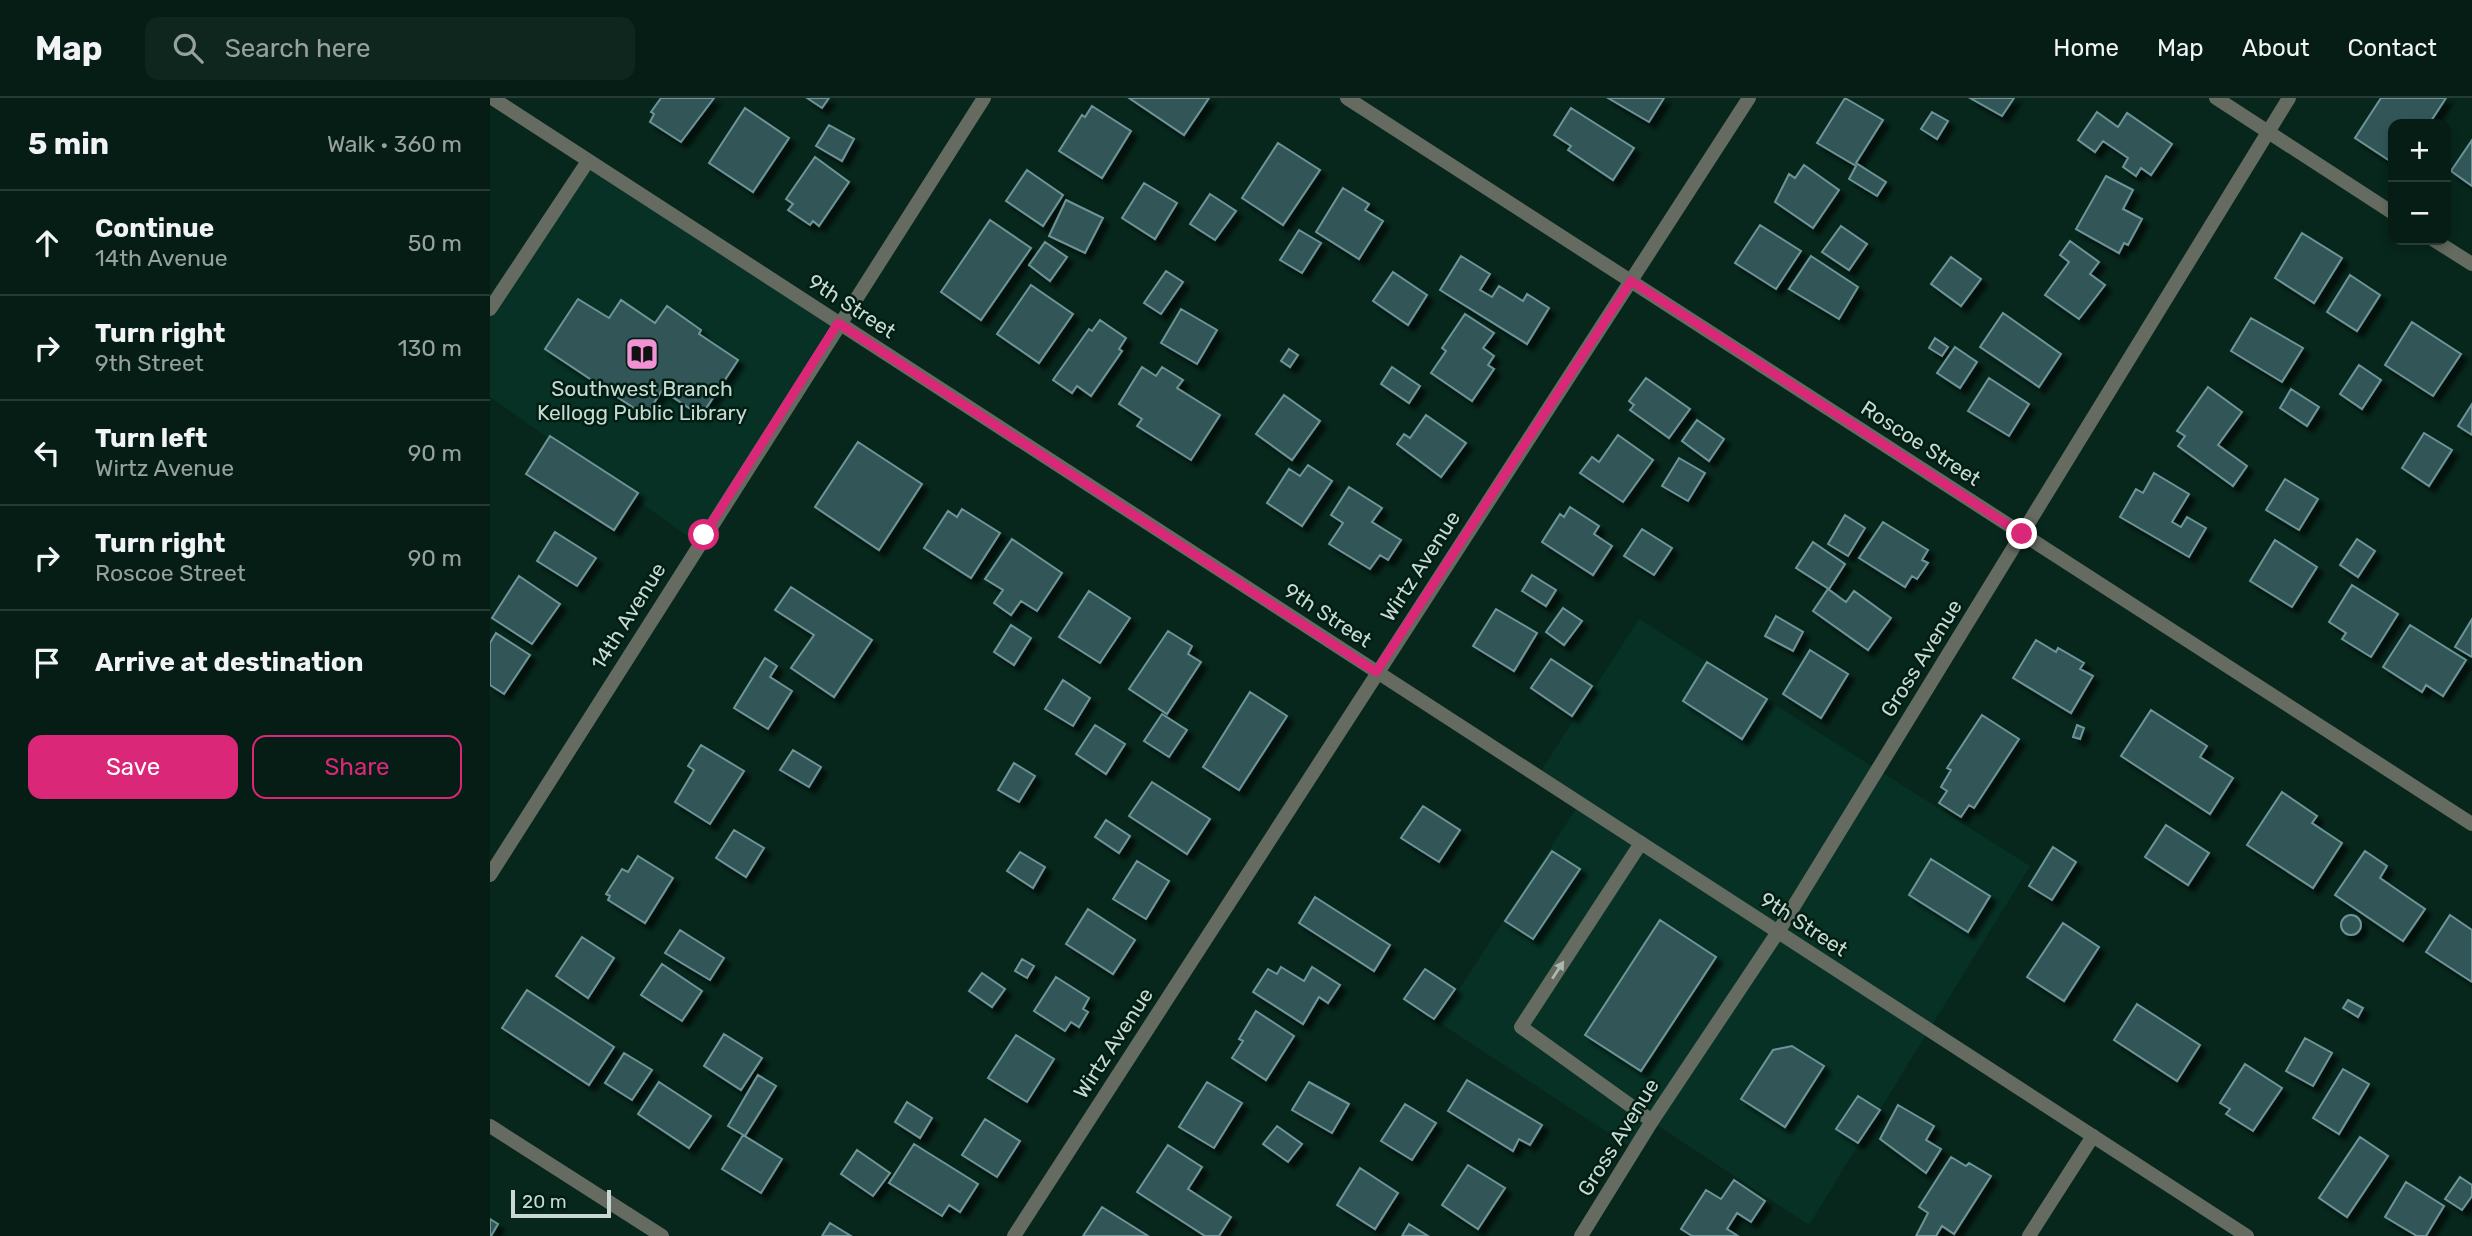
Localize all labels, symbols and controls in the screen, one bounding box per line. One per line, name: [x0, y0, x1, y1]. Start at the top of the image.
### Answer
search box: [145, 17, 635, 80]
text: Map: [35, 29, 103, 68]
icon: search: [169, 29, 207, 67]
text: Search here: [225, 33, 370, 64]
text: Home: [2053, 34, 2119, 62]
text: Map: [2157, 34, 2204, 62]
text: About: [2242, 34, 2310, 62]
text: Contact: [2348, 34, 2437, 62]
map controls: [2388, 119, 2451, 245]
button: +: [2388, 119, 2451, 182]
text: 5 min: [28, 126, 109, 162]
text: Walk · 360 m: [327, 130, 462, 158]
button: −: [2388, 182, 2451, 245]
text: Continue: [95, 213, 214, 244]
icon: ahead: [28, 224, 66, 262]
text: 50 m: [408, 229, 462, 257]
text: 14th Avenue: [95, 244, 228, 272]
street label: 9th Street: [804, 268, 900, 344]
text: Turn right: [95, 318, 225, 349]
icon: right: [28, 329, 66, 367]
text: 130 m: [398, 334, 462, 362]
library icon: Southwest Branch Kellogg Public Library: [623, 335, 661, 373]
text: 9th Street: [95, 349, 204, 377]
place label: Southwest Branch Kellogg Public Library: [537, 376, 747, 425]
street label: Roscoe Street: [1856, 395, 1986, 491]
text: Turn left: [95, 423, 207, 454]
icon: left: [28, 434, 66, 472]
text: 90 m: [408, 439, 462, 467]
text: Wirtz Avenue: [95, 454, 234, 482]
street label: Wirtz Avenue: [1375, 506, 1465, 626]
route end: [2006, 518, 2037, 549]
route start: [688, 519, 719, 550]
text: Turn right: [95, 528, 225, 559]
icon: right: [28, 539, 66, 577]
text: 90 m: [408, 544, 462, 572]
street label: 14th Avenue: [585, 558, 671, 674]
text: Roscoe Street: [95, 559, 246, 587]
street label: 9th Street: [1280, 577, 1376, 653]
street label: Gross Avenue: [1875, 595, 1967, 721]
icon: arrive: [28, 644, 66, 682]
text: Arrive at destination: [95, 647, 363, 678]
button: Save: [28, 735, 238, 799]
button: Share: [252, 735, 462, 799]
street label: 9th Street: [1756, 886, 1852, 962]
one-way arrow: [1552, 960, 1565, 980]
street label: Wirtz Avenue: [1068, 983, 1158, 1103]
street label: Gross Avenue: [1572, 1074, 1664, 1200]
scale bar: [511, 1187, 611, 1219]
text: 20 m: [522, 1190, 567, 1213]

